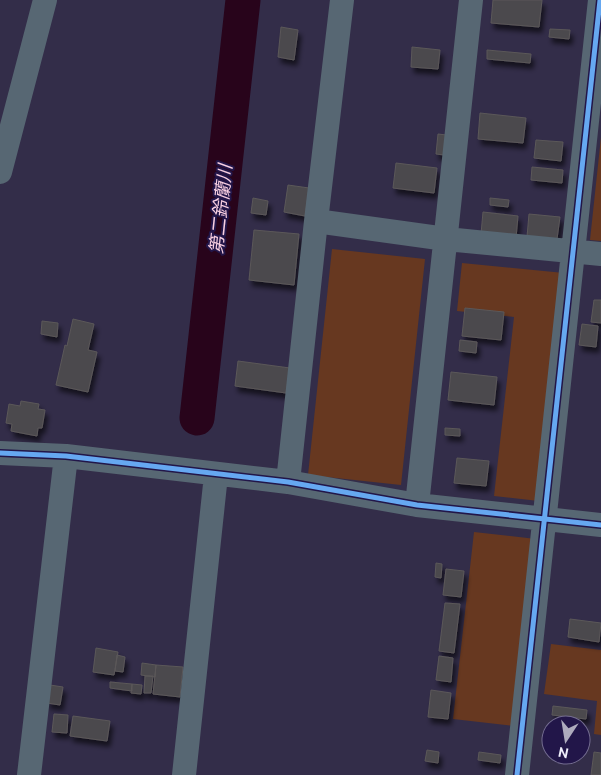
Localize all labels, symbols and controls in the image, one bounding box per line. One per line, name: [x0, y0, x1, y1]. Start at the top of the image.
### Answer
water label: 第二鈴蘭川: [205, 161, 235, 255]
north arrow: [541, 715, 591, 765]
text: N: [557, 744, 570, 762]

